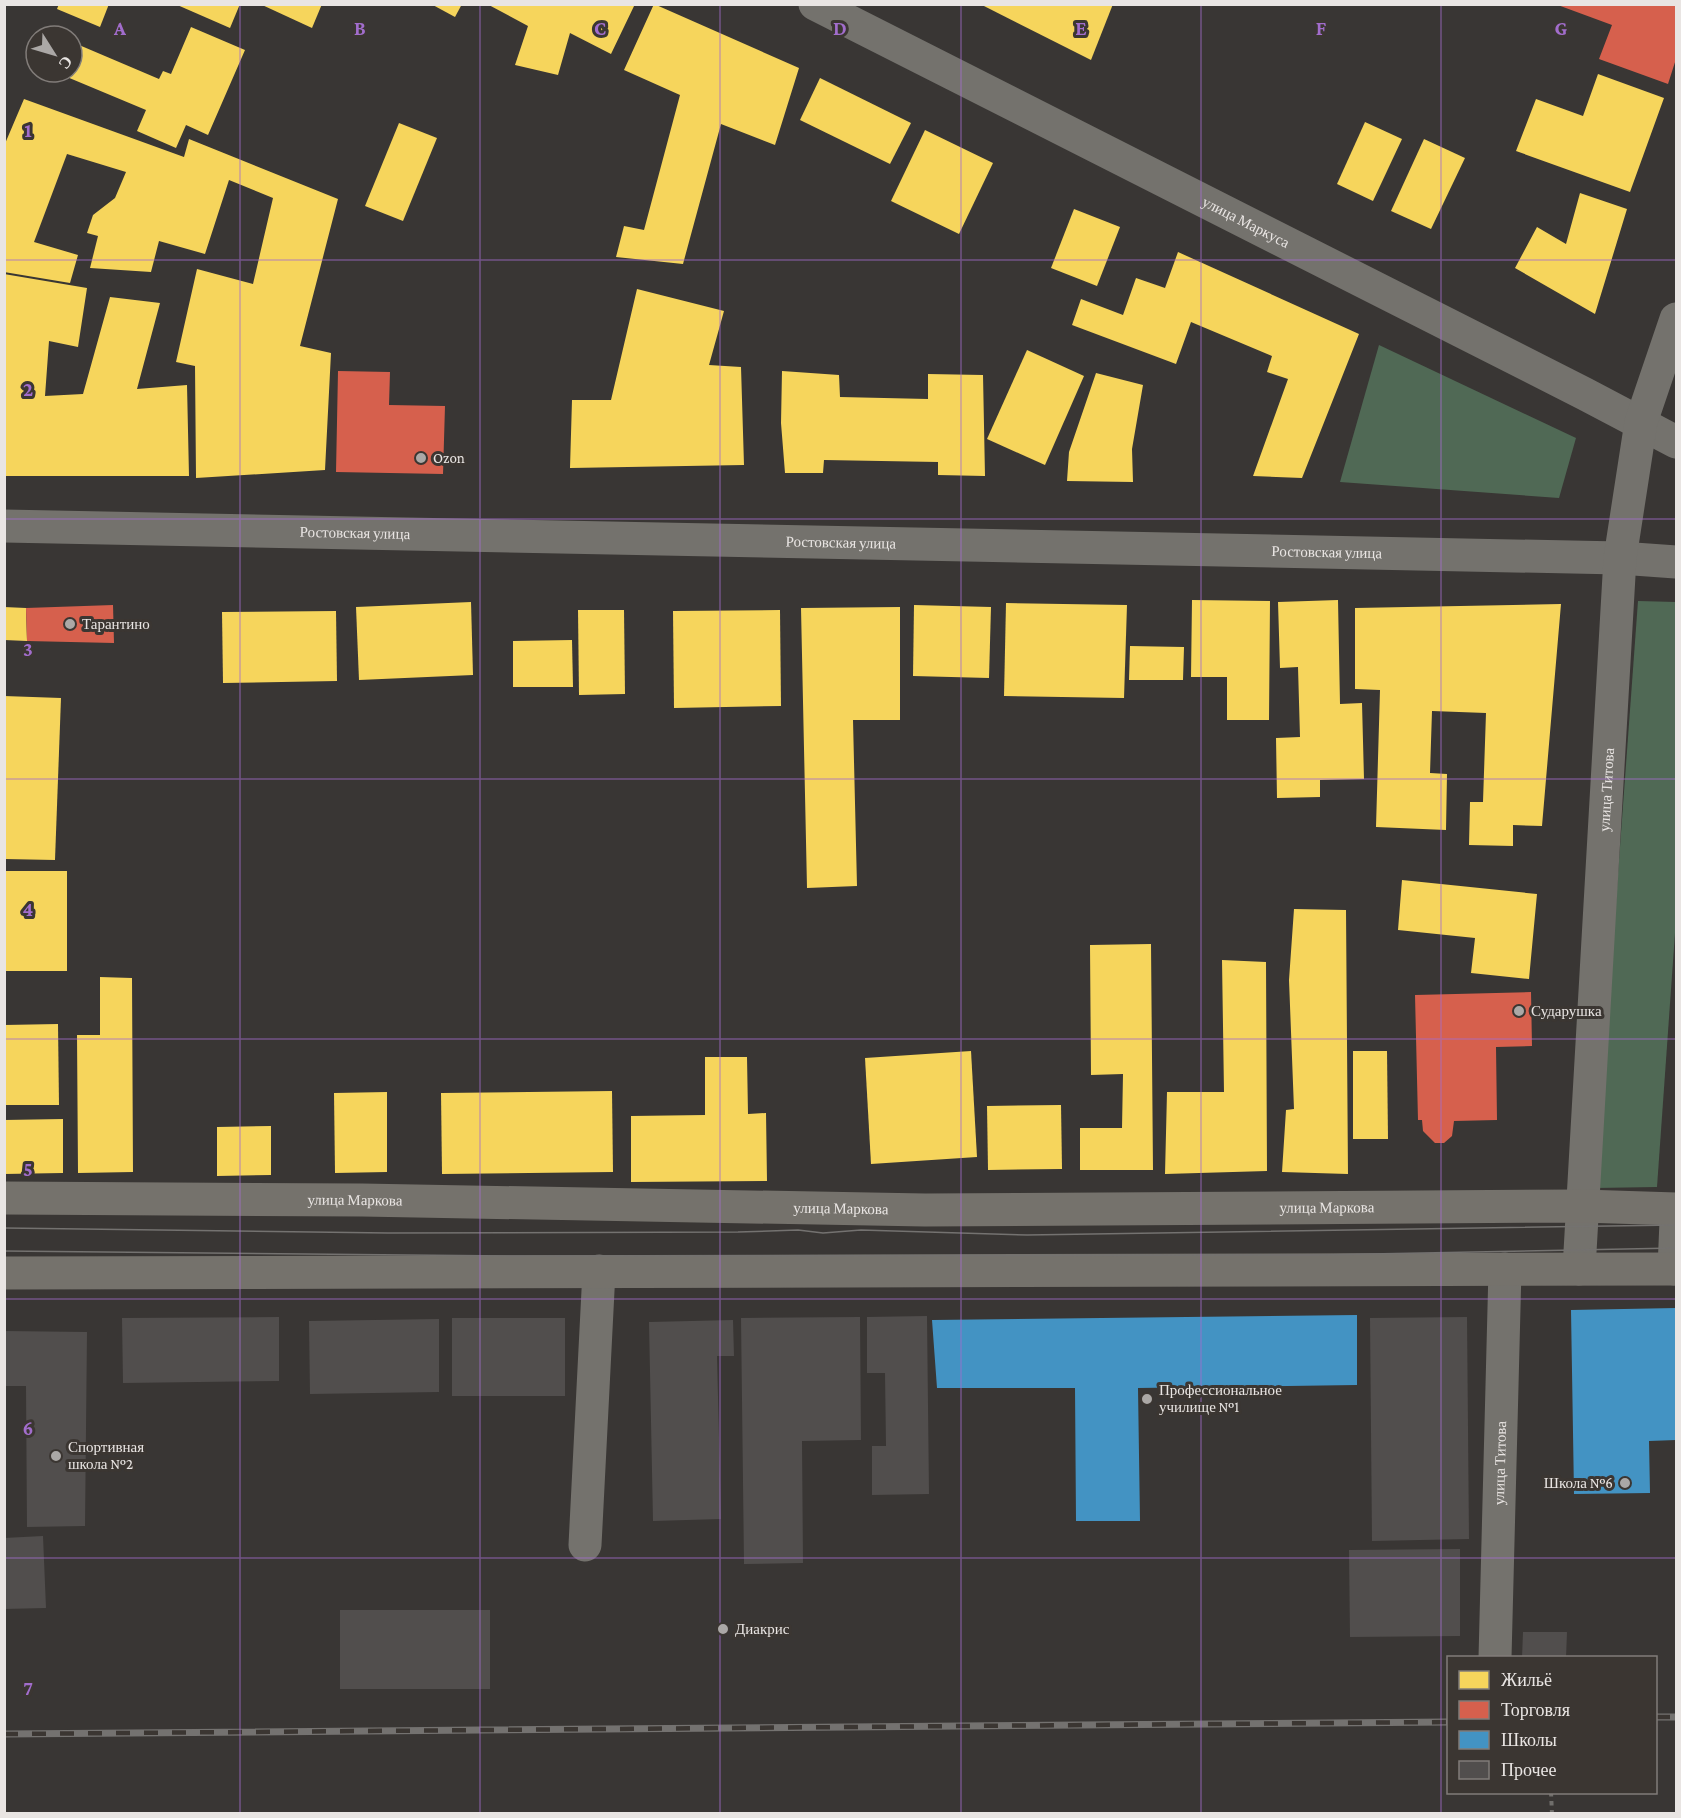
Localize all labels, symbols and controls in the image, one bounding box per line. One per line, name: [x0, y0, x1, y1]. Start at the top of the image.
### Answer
text: A: [113, 17, 127, 39]
text: B: [354, 17, 366, 39]
text: C: [594, 17, 606, 39]
text: D: [833, 17, 847, 39]
text: E: [1075, 17, 1087, 39]
text: F: [1316, 17, 1327, 39]
text: G: [1555, 17, 1568, 39]
north arrow: [24, 24, 84, 84]
text: С: [55, 53, 76, 72]
text: 1: [24, 119, 32, 141]
street label: улица Маркуса: [1200, 194, 1292, 251]
text: 2: [23, 378, 33, 400]
place label: Ozon: [433, 450, 465, 466]
marker: Ozon: [414, 451, 428, 465]
street label: Ростовская улица: [299, 524, 411, 542]
street label: Ростовская улица: [785, 533, 897, 552]
street label: Ростовская улица: [1271, 543, 1383, 561]
place label: Тарантино: [82, 616, 150, 632]
marker: Тарантино: [63, 617, 77, 631]
text: 3: [23, 638, 33, 660]
street label: улица Титова: [1596, 747, 1617, 832]
text: 4: [23, 898, 34, 920]
place label: Сударушка: [1531, 1003, 1602, 1019]
marker: Сударушка: [1512, 1004, 1526, 1018]
text: 5: [23, 1158, 33, 1180]
street label: улица Маркова: [307, 1192, 403, 1209]
street label: улица Маркова: [1279, 1199, 1375, 1216]
street label: улица Маркова: [793, 1200, 889, 1217]
place label: Профессиональное училище №1: [1159, 1382, 1282, 1415]
marker: Профессиональное училище №1: [1140, 1392, 1154, 1406]
text: 6: [23, 1417, 33, 1439]
street label: улица Титова: [1491, 1420, 1509, 1505]
place label: Спортивная школа №2: [68, 1439, 144, 1472]
marker: Спортивная школа №2: [49, 1449, 63, 1463]
place label: Школа №6: [1544, 1475, 1613, 1491]
marker: Школа №6: [1618, 1476, 1632, 1490]
place label: Диакрис: [735, 1621, 790, 1637]
marker: Диакрис: [716, 1622, 730, 1636]
legend: [1447, 1656, 1657, 1794]
text: Жильё: [1501, 1670, 1552, 1690]
text: 7: [23, 1677, 33, 1699]
text: Торговля: [1501, 1700, 1570, 1720]
text: Школы: [1501, 1730, 1557, 1750]
text: Прочее: [1501, 1760, 1557, 1780]

